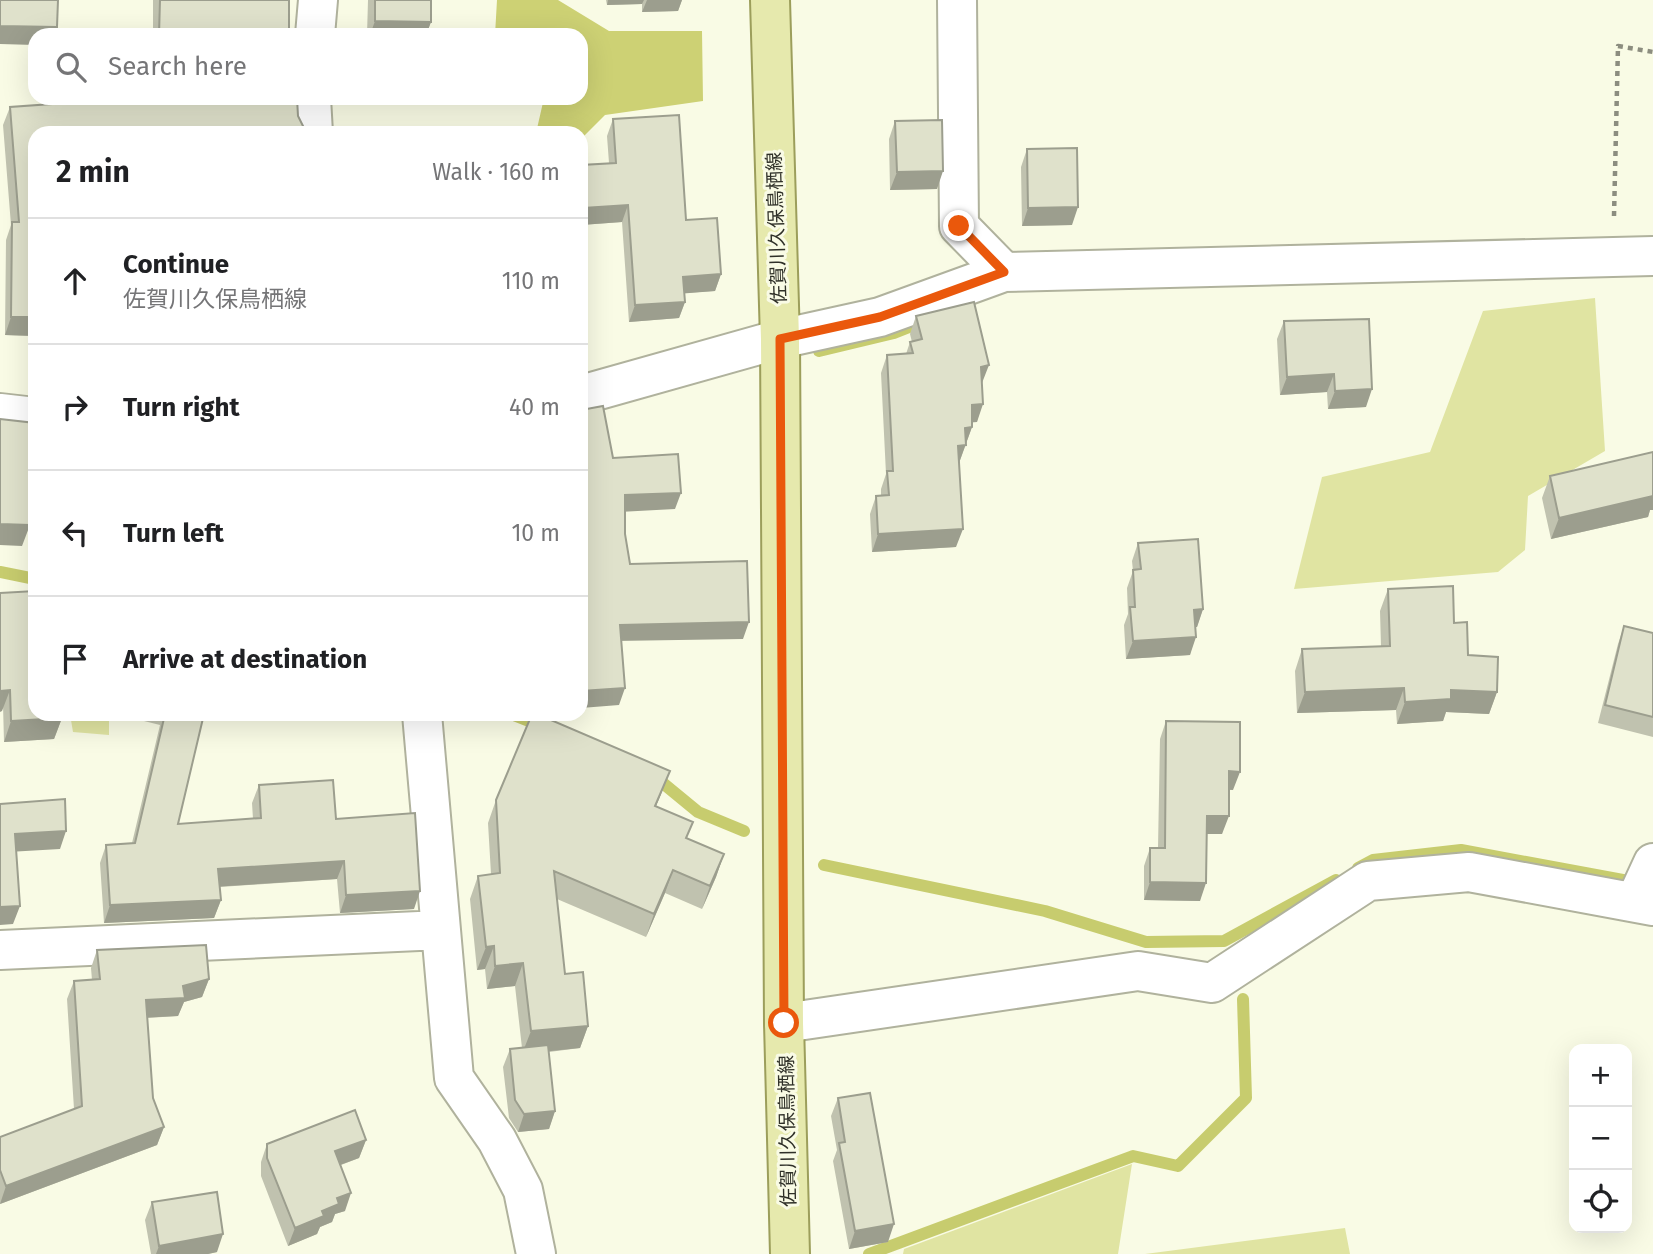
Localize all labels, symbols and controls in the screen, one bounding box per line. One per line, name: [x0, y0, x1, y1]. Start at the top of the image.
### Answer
search box: [28, 28, 588, 105]
icon: search: [52, 48, 90, 86]
text: Search here: [108, 51, 247, 82]
street label: 佐賀川久保鳥栖線: [762, 152, 791, 304]
text: 2 min: [56, 154, 130, 190]
text: Walk · 160 m: [432, 158, 560, 186]
route end: [943, 210, 974, 241]
text: Continue: [123, 249, 229, 280]
icon: ahead: [56, 262, 94, 300]
text: 110 m: [502, 267, 560, 295]
text: 佐賀川久保鳥栖線: [123, 285, 307, 313]
icon: right: [56, 388, 94, 426]
text: Turn right: [123, 392, 240, 423]
text: 40 m: [509, 393, 560, 421]
icon: left: [56, 514, 94, 552]
text: Turn left: [123, 518, 224, 549]
text: 10 m: [511, 519, 560, 547]
icon: arrive: [56, 640, 94, 678]
text: Arrive at destination: [123, 644, 367, 675]
route start: [768, 1007, 799, 1038]
map controls: [1569, 1044, 1632, 1233]
button: +: [1569, 1044, 1632, 1107]
street label: 佐賀川久保鳥栖線: [775, 1055, 800, 1207]
button: −: [1569, 1107, 1632, 1170]
button: locate: [1569, 1170, 1632, 1233]

